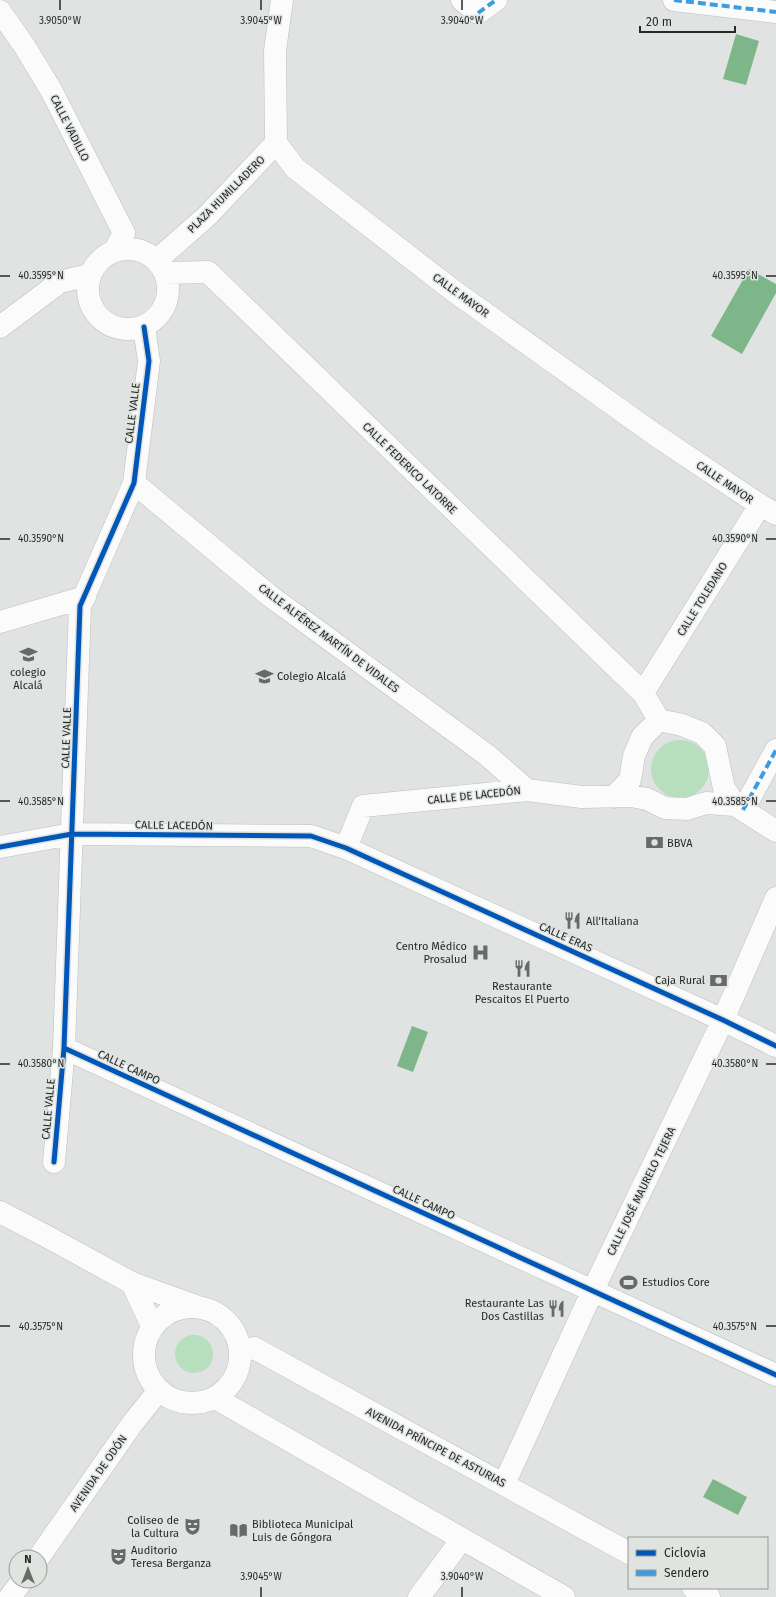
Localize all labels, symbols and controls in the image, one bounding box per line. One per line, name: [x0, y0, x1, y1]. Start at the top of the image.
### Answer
scale bar: [640, 8, 735, 34]
text: 3.9050°W: [39, 15, 82, 27]
text: 3.9045°W: [240, 15, 283, 27]
text: 3.9040°W: [441, 15, 484, 27]
text: 20 m: [646, 15, 672, 29]
street label: CALLE VADILLO: [47, 93, 92, 164]
street label: PLAZA HUMILLADERO: [185, 153, 268, 236]
text: 40.3595°N: [18, 270, 64, 282]
text: 40.3595°N: [712, 270, 758, 282]
street label: CALLE MAYOR: [430, 271, 492, 320]
street label: CALLE VALLE: [122, 382, 143, 444]
street label: CALLE FEDERICO LATORRE: [360, 420, 460, 517]
street label: CALLE MAYOR: [694, 458, 756, 507]
text: 40.3590°N: [18, 533, 64, 545]
text: 40.3590°N: [712, 533, 758, 545]
street label: CALLE TOLEDANO: [674, 560, 730, 639]
street label: CALLE ALFÉREZ MARTÍN DE VIDALES: [256, 580, 402, 696]
school or university icon: colegio Alcalá: [18, 644, 38, 664]
place label: colegio Alcalá: [10, 666, 46, 692]
school or university icon: Colegio Alcalá: [254, 666, 274, 686]
place label: Colegio Alcalá: [277, 670, 346, 683]
street label: CALLE VALLE: [59, 707, 74, 769]
street label: CALLE DE LACEDÓN: [427, 783, 521, 807]
text: 40.3585°N: [18, 796, 64, 808]
text: 40.3585°N: [712, 796, 758, 808]
street label: CALLE LACEDÓN: [135, 817, 213, 833]
bank icon: BBVA: [644, 833, 664, 853]
place label: BBVA: [667, 837, 693, 850]
restaurant icon: All'Italiana: [563, 911, 583, 931]
place label: All'Italiana: [586, 915, 639, 928]
street label: CALLE ERAS: [537, 920, 595, 955]
place label: Centro Médico Prosalud: [396, 940, 467, 966]
hospital icon: Centro Médico Prosalud: [470, 942, 490, 962]
restaurant icon: Restaurante Pescaitos El Puerto: [512, 958, 532, 978]
bank icon: Caja Rural: [708, 970, 728, 990]
place label: Caja Rural: [655, 974, 705, 987]
place label: Restaurante Pescaitos El Puerto: [475, 980, 569, 1006]
street label: CALLE CAMPO: [96, 1047, 162, 1088]
text: 40.3580°N: [18, 1058, 64, 1070]
text: 40.3580°N: [712, 1058, 758, 1070]
street label: CALLE VALLE: [39, 1078, 58, 1140]
street label: CALLE JOSÉ MAURELO TEJERA: [604, 1124, 679, 1258]
street label: CALLE CAMPO: [391, 1182, 457, 1223]
sports icon: Estudios Core: [619, 1272, 639, 1292]
place label: Estudios Core: [642, 1276, 710, 1289]
place label: Restaurante Las Dos Castillas: [465, 1297, 544, 1323]
restaurant icon: Restaurante Las Dos Castillas: [547, 1299, 567, 1319]
text: 40.3575°N: [19, 1321, 63, 1333]
text: 40.3575°N: [713, 1321, 757, 1333]
street label: AVENIDA PRÍNCIPE DE ASTURIAS: [364, 1404, 508, 1490]
street label: AVENIDA DE ODÓN: [66, 1432, 130, 1514]
place label: Coliseo de la Cultura: [127, 1514, 179, 1540]
theatre icon: Coliseo de la Cultura: [182, 1516, 202, 1536]
place label: Biblioteca Municipal Luis de Góngora: [252, 1518, 353, 1544]
library icon: Biblioteca Municipal Luis de Góngora: [229, 1520, 249, 1540]
legend: [628, 1537, 768, 1589]
place label: Auditorio Teresa Berganza: [131, 1544, 211, 1570]
theatre icon: Auditorio Teresa Berganza: [108, 1546, 128, 1566]
text: Ciclovía: [664, 1546, 706, 1560]
north arrow: [8, 1549, 48, 1589]
text: N: [24, 1553, 32, 1566]
text: Sendero: [664, 1566, 709, 1580]
text: 3.9045°W: [240, 1571, 283, 1583]
text: 3.9040°W: [441, 1571, 484, 1583]

